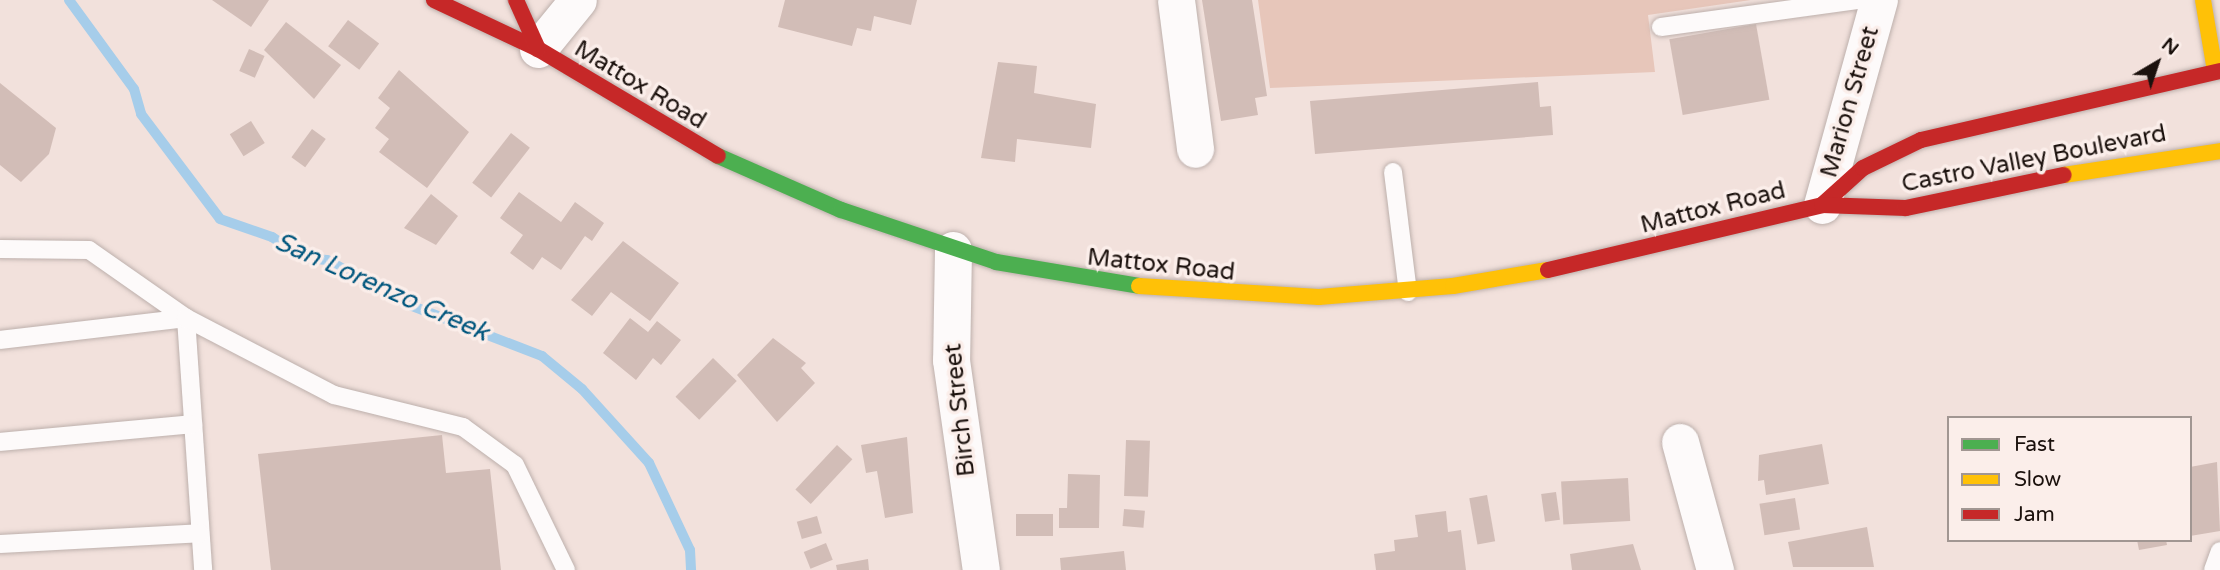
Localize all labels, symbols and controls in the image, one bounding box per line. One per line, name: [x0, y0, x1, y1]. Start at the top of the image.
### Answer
street label: Marion Street: [1815, 23, 1885, 181]
north arrow: [2122, 28, 2192, 98]
text: N: [2157, 33, 2183, 60]
street label: Mattox Road: [569, 34, 711, 136]
street label: Castro Valley Boulevard: [1899, 119, 2169, 199]
street label: Mattox Road: [1638, 176, 1788, 240]
water label: San Lorenzo Creek: [270, 226, 494, 348]
street label: Mattox Road: [1086, 243, 1236, 287]
street label: Birch Street: [939, 342, 981, 478]
legend: [1947, 416, 2192, 542]
text: Fast: [2014, 432, 2055, 457]
text: Slow: [2014, 467, 2061, 492]
text: Jam: [2014, 502, 2055, 527]

